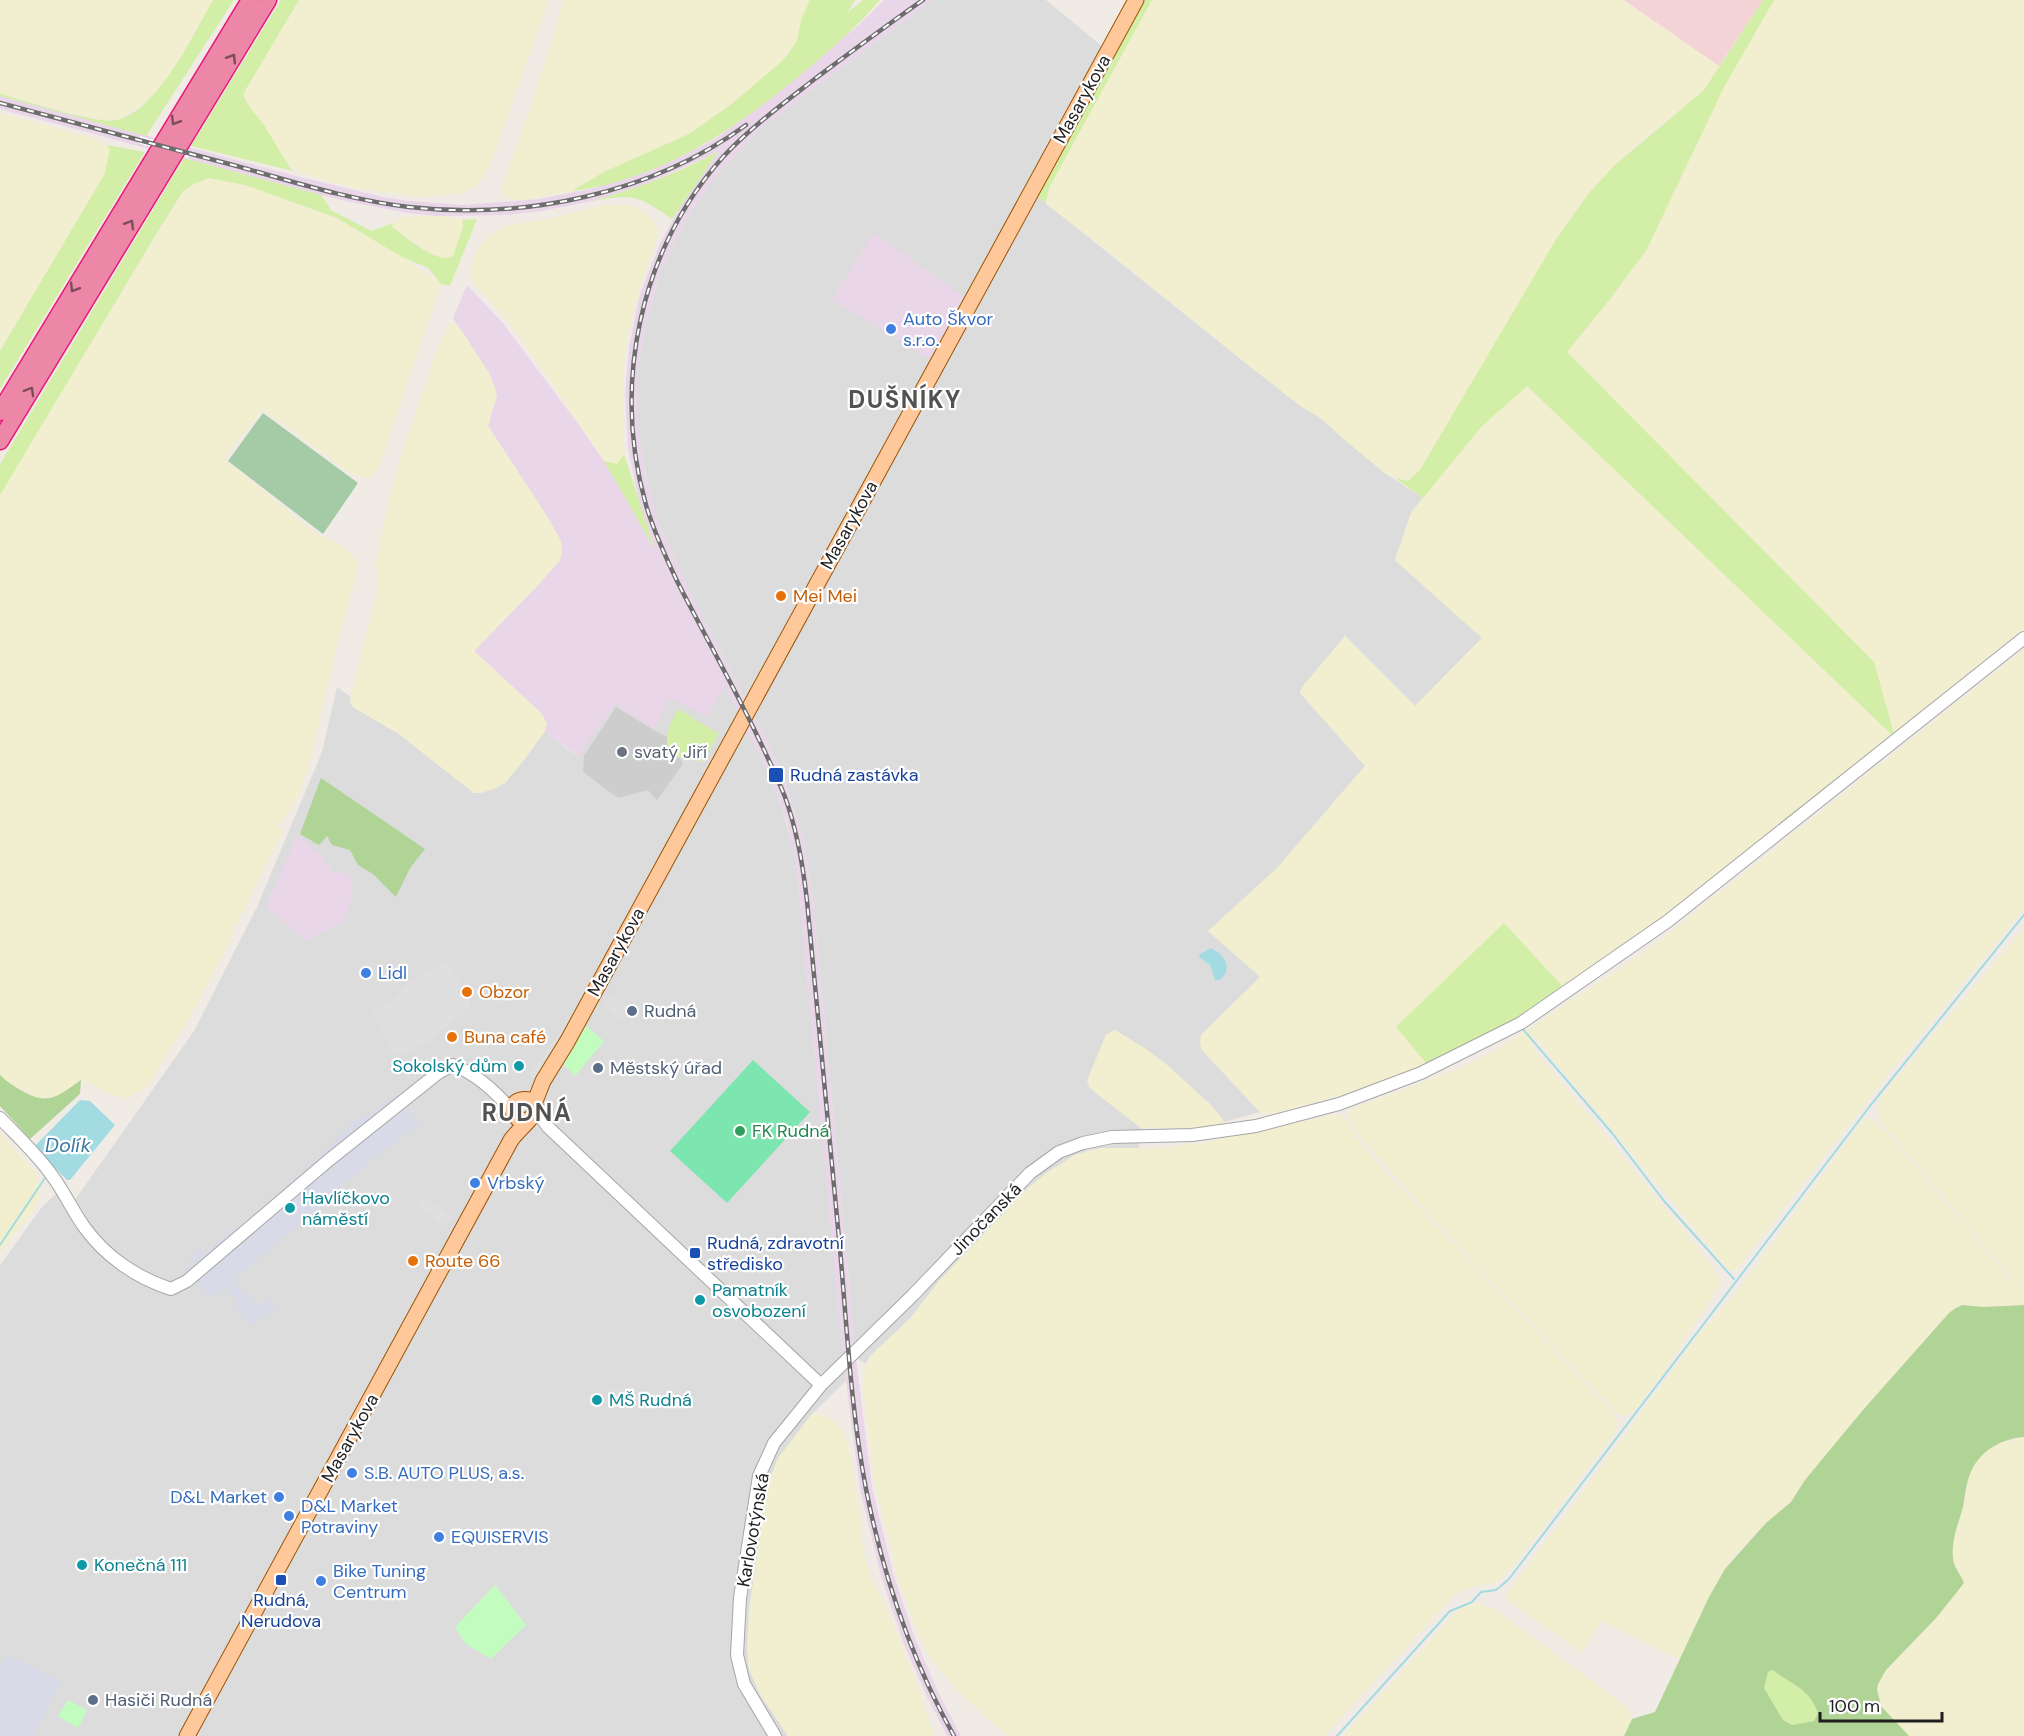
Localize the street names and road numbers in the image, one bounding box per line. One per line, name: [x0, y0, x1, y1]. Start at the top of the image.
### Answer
street label: Masarykova: [1048, 50, 1116, 148]
street label: Masarykova: [815, 476, 883, 574]
street label: Masarykova: [582, 903, 650, 1001]
street label: Jinočanská: [945, 1177, 1027, 1261]
street label: Masarykova: [316, 1389, 384, 1487]
street label: Karlovotýnská: [731, 1471, 775, 1589]

